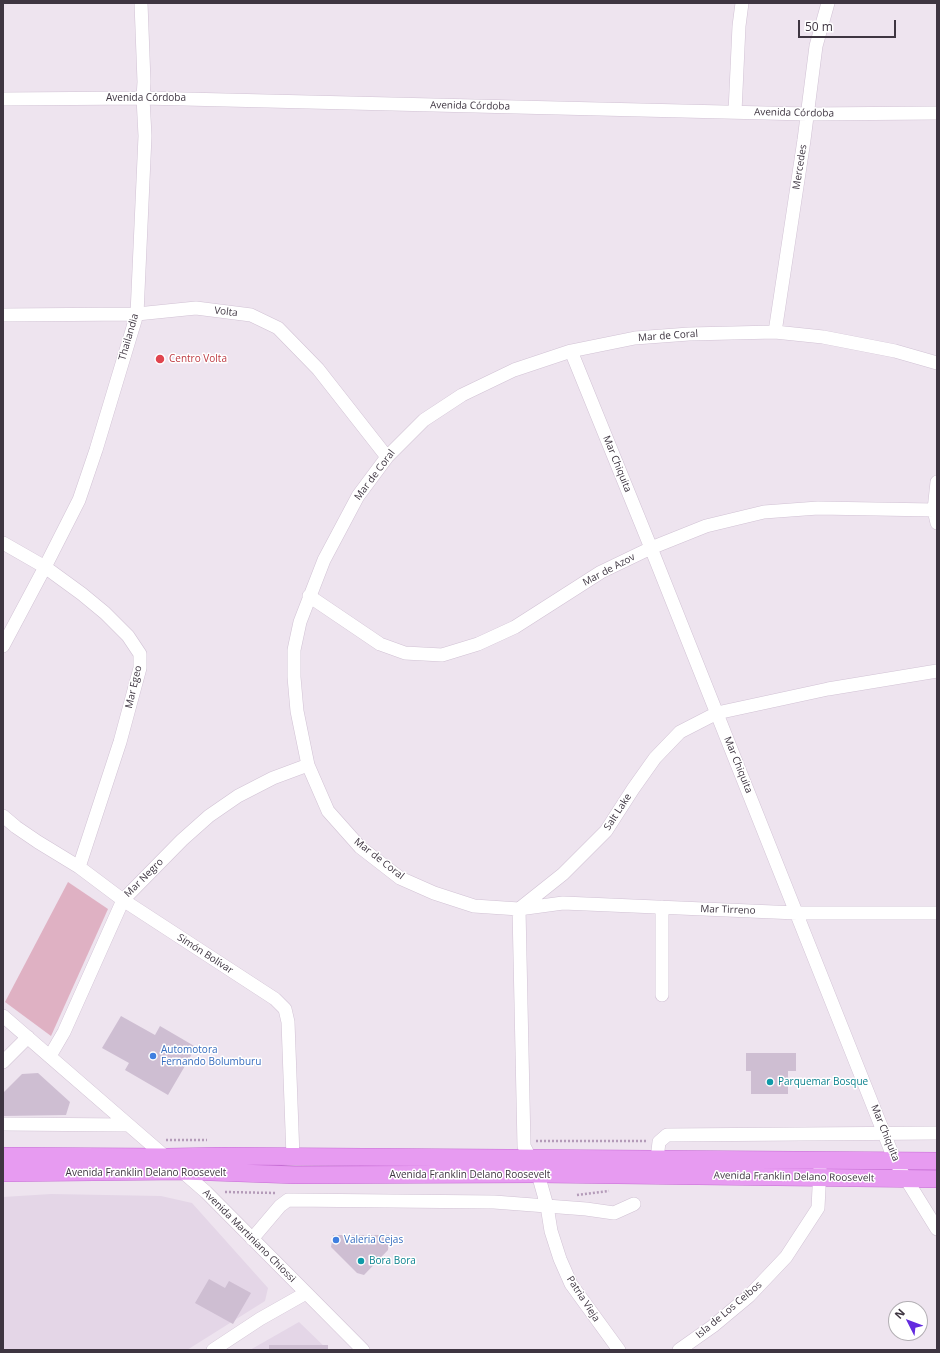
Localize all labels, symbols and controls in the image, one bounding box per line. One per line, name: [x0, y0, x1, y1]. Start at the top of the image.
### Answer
scale bar: [800, 12, 898, 38]
text: 50 m: [805, 18, 833, 35]
street label: Avenida Córdoba: [106, 92, 186, 104]
street label: Avenida Córdoba: [430, 99, 510, 113]
street label: Avenida Córdoba: [754, 106, 834, 120]
street label: Mercedes: [791, 144, 809, 190]
street label: Volta: [214, 305, 238, 319]
street label: Thailandia: [117, 312, 141, 362]
street label: Mar de Coral: [638, 328, 698, 344]
marker: Centro Volta: [154, 353, 166, 365]
place label: Centro Volta: [169, 353, 227, 365]
street label: Mar Chiquita: [600, 434, 634, 494]
street label: Mar de Coral: [352, 447, 398, 503]
street label: Mar de Azov: [581, 551, 637, 589]
street label: Mar Egeo: [123, 664, 145, 710]
street label: Mar Chiquita: [721, 735, 755, 795]
street label: Salt Lake: [602, 791, 634, 833]
street label: Mar de Coral: [352, 836, 406, 882]
street label: Mar Negro: [122, 856, 166, 900]
street label: Mar Tirreno: [700, 903, 756, 917]
street label: Simón Bolívar: [175, 931, 235, 977]
place label: Automotora Fernando Bolumburu: [161, 1044, 261, 1068]
marker: Automotora Fernando Bolumburu: [148, 1051, 158, 1061]
place label: Parquemar Bosque: [778, 1076, 868, 1088]
marker: Parquemar Bosque: [765, 1077, 775, 1087]
street label: Mar Chiquita: [868, 1103, 902, 1163]
street label: Avenida Franklin Delano Roosevelt: [66, 1167, 226, 1179]
street label: Avenida Franklin Delano Roosevelt: [390, 1169, 550, 1181]
street label: Avenida Franklin Delano Roosevelt: [713, 1170, 875, 1184]
street label: Avenida Martiniano Chiossi: [200, 1187, 298, 1285]
place label: Valeria Cejas: [344, 1234, 403, 1246]
marker: Valeria Cejas: [331, 1235, 341, 1245]
place label: Bora Bora: [369, 1255, 416, 1267]
marker: Bora Bora: [356, 1256, 366, 1266]
street label: Patria Vieja: [564, 1274, 602, 1324]
street label: Isla de Los Ceibos: [694, 1279, 764, 1341]
north arrow: [888, 1301, 928, 1341]
text: N: [891, 1305, 908, 1322]

